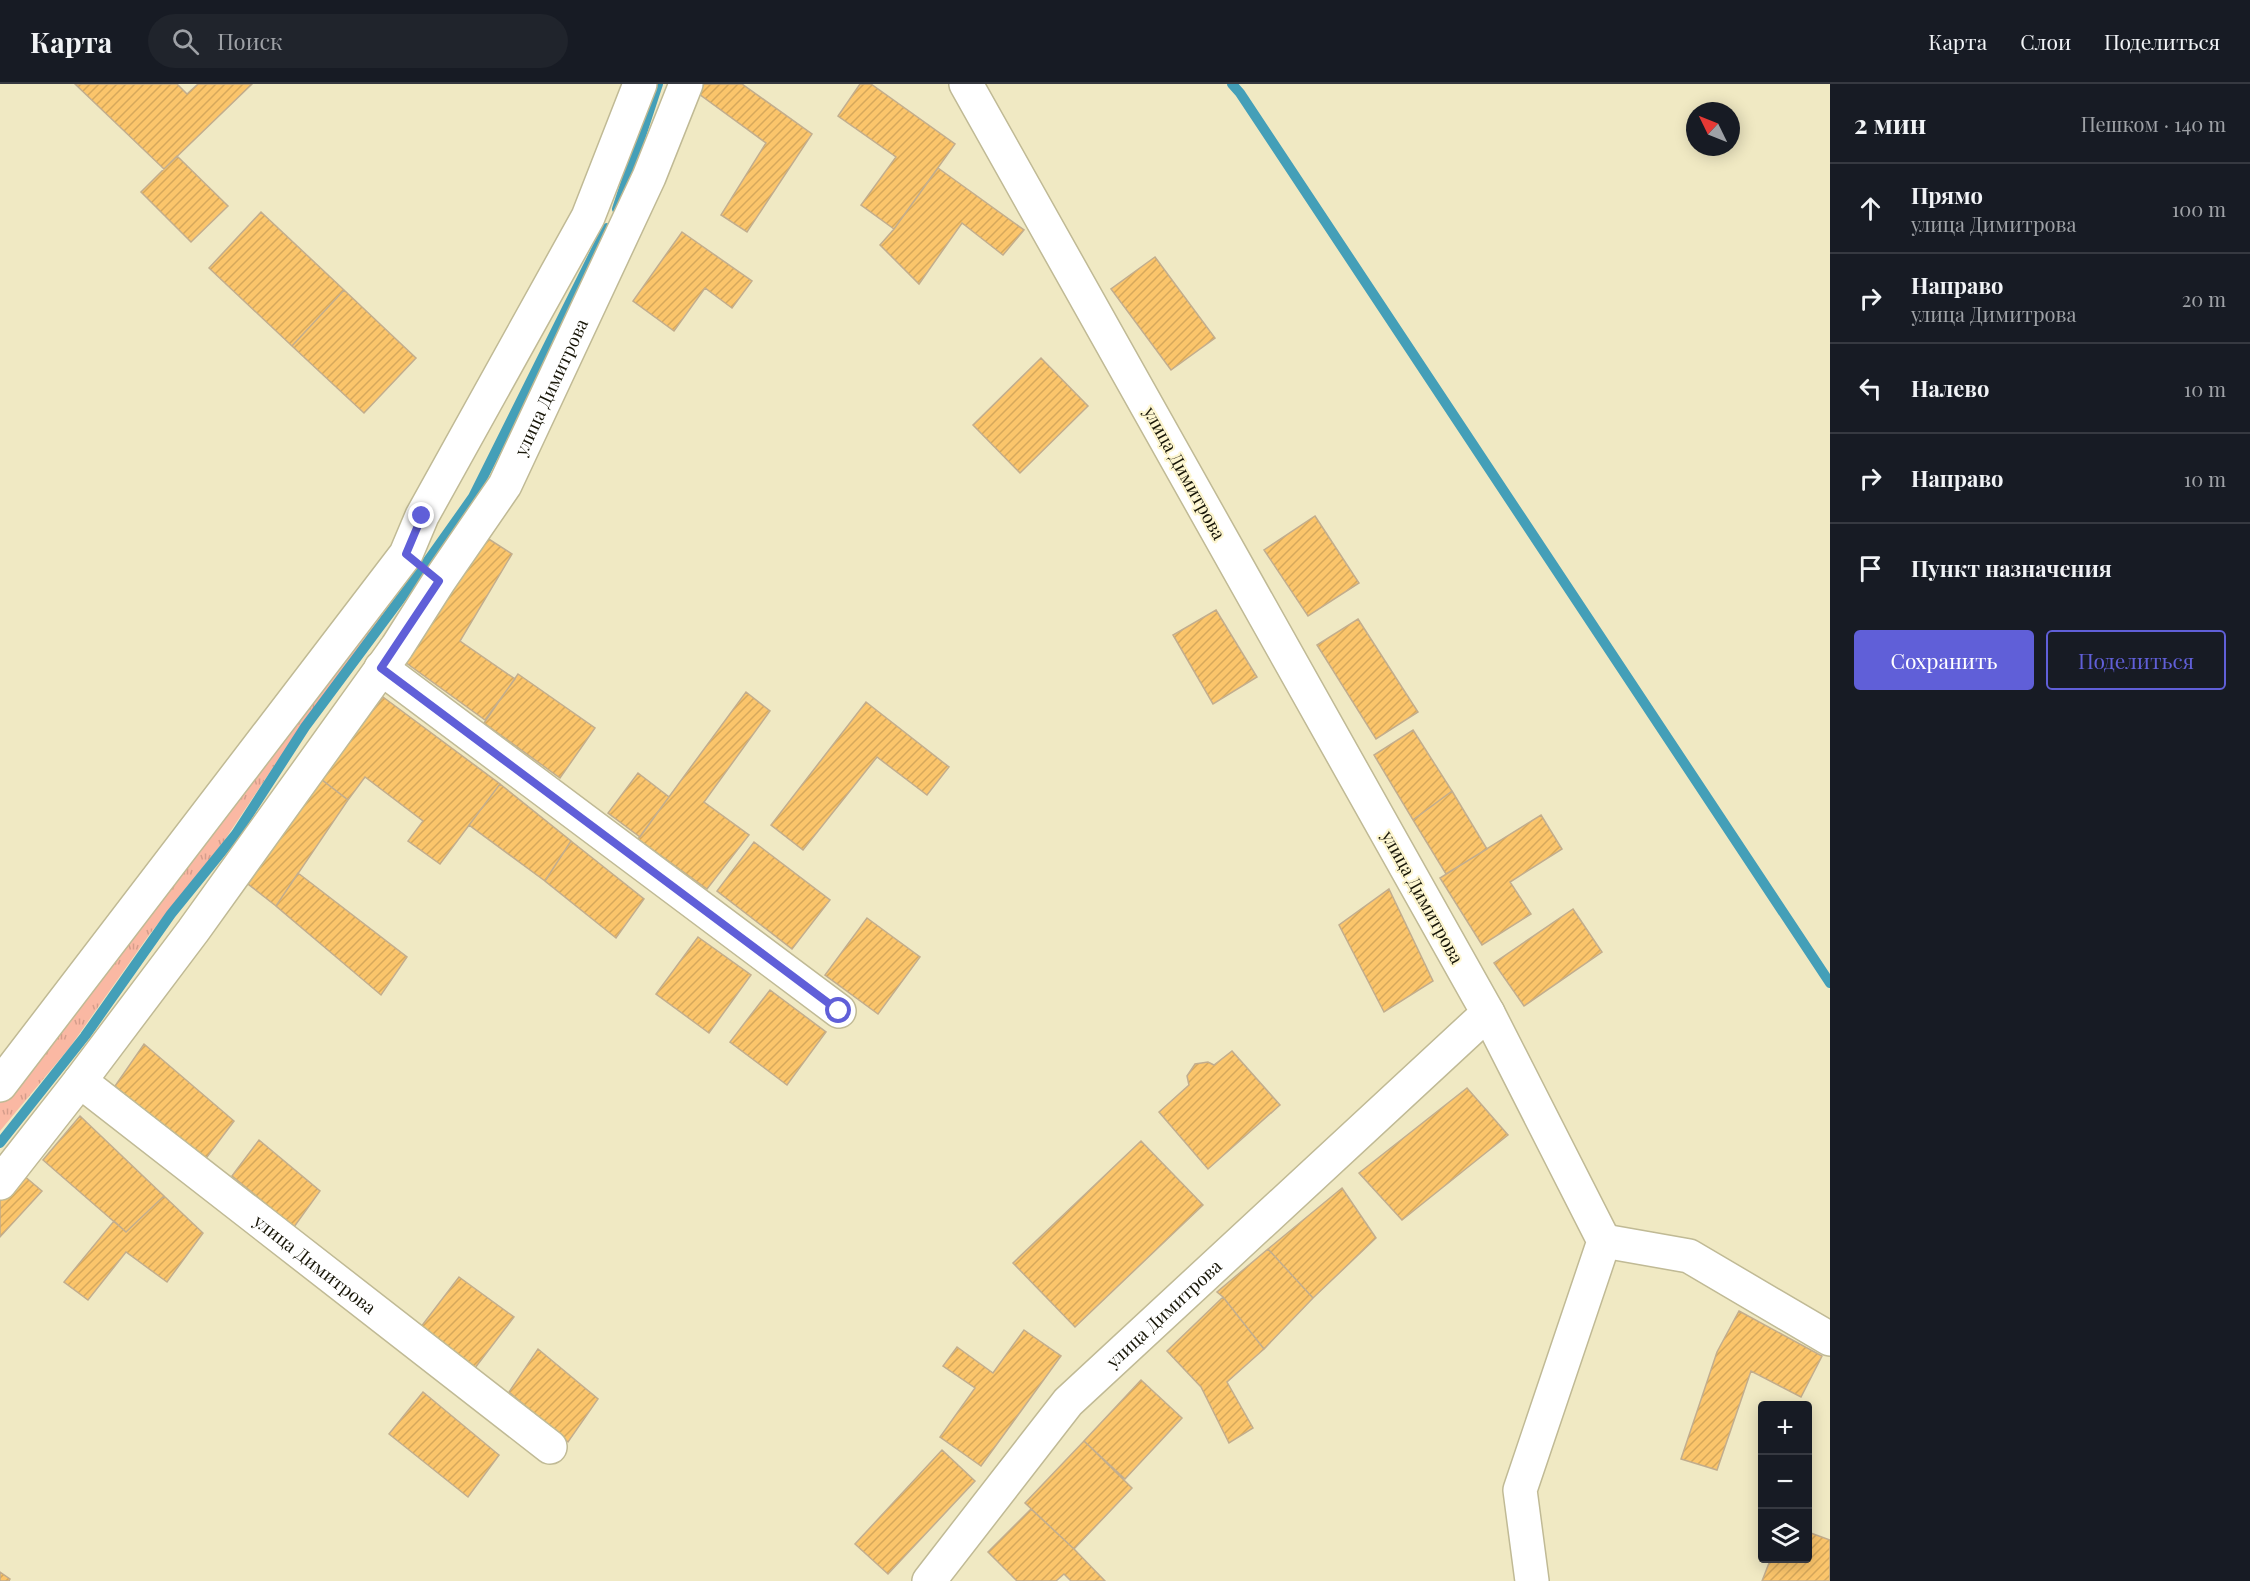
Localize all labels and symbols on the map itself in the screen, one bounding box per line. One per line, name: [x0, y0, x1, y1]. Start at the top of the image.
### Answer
north arrow: [1686, 102, 1740, 156]
street label: улица Димитрова: [508, 314, 593, 460]
street label: улица Димитрова: [1138, 401, 1232, 544]
route end: [408, 502, 434, 528]
street label: улица Димитрова: [1376, 825, 1470, 968]
route start: [825, 997, 851, 1023]
street label: улица Димитрова: [248, 1208, 381, 1319]
street label: улица Димитрова: [1100, 1254, 1226, 1373]

